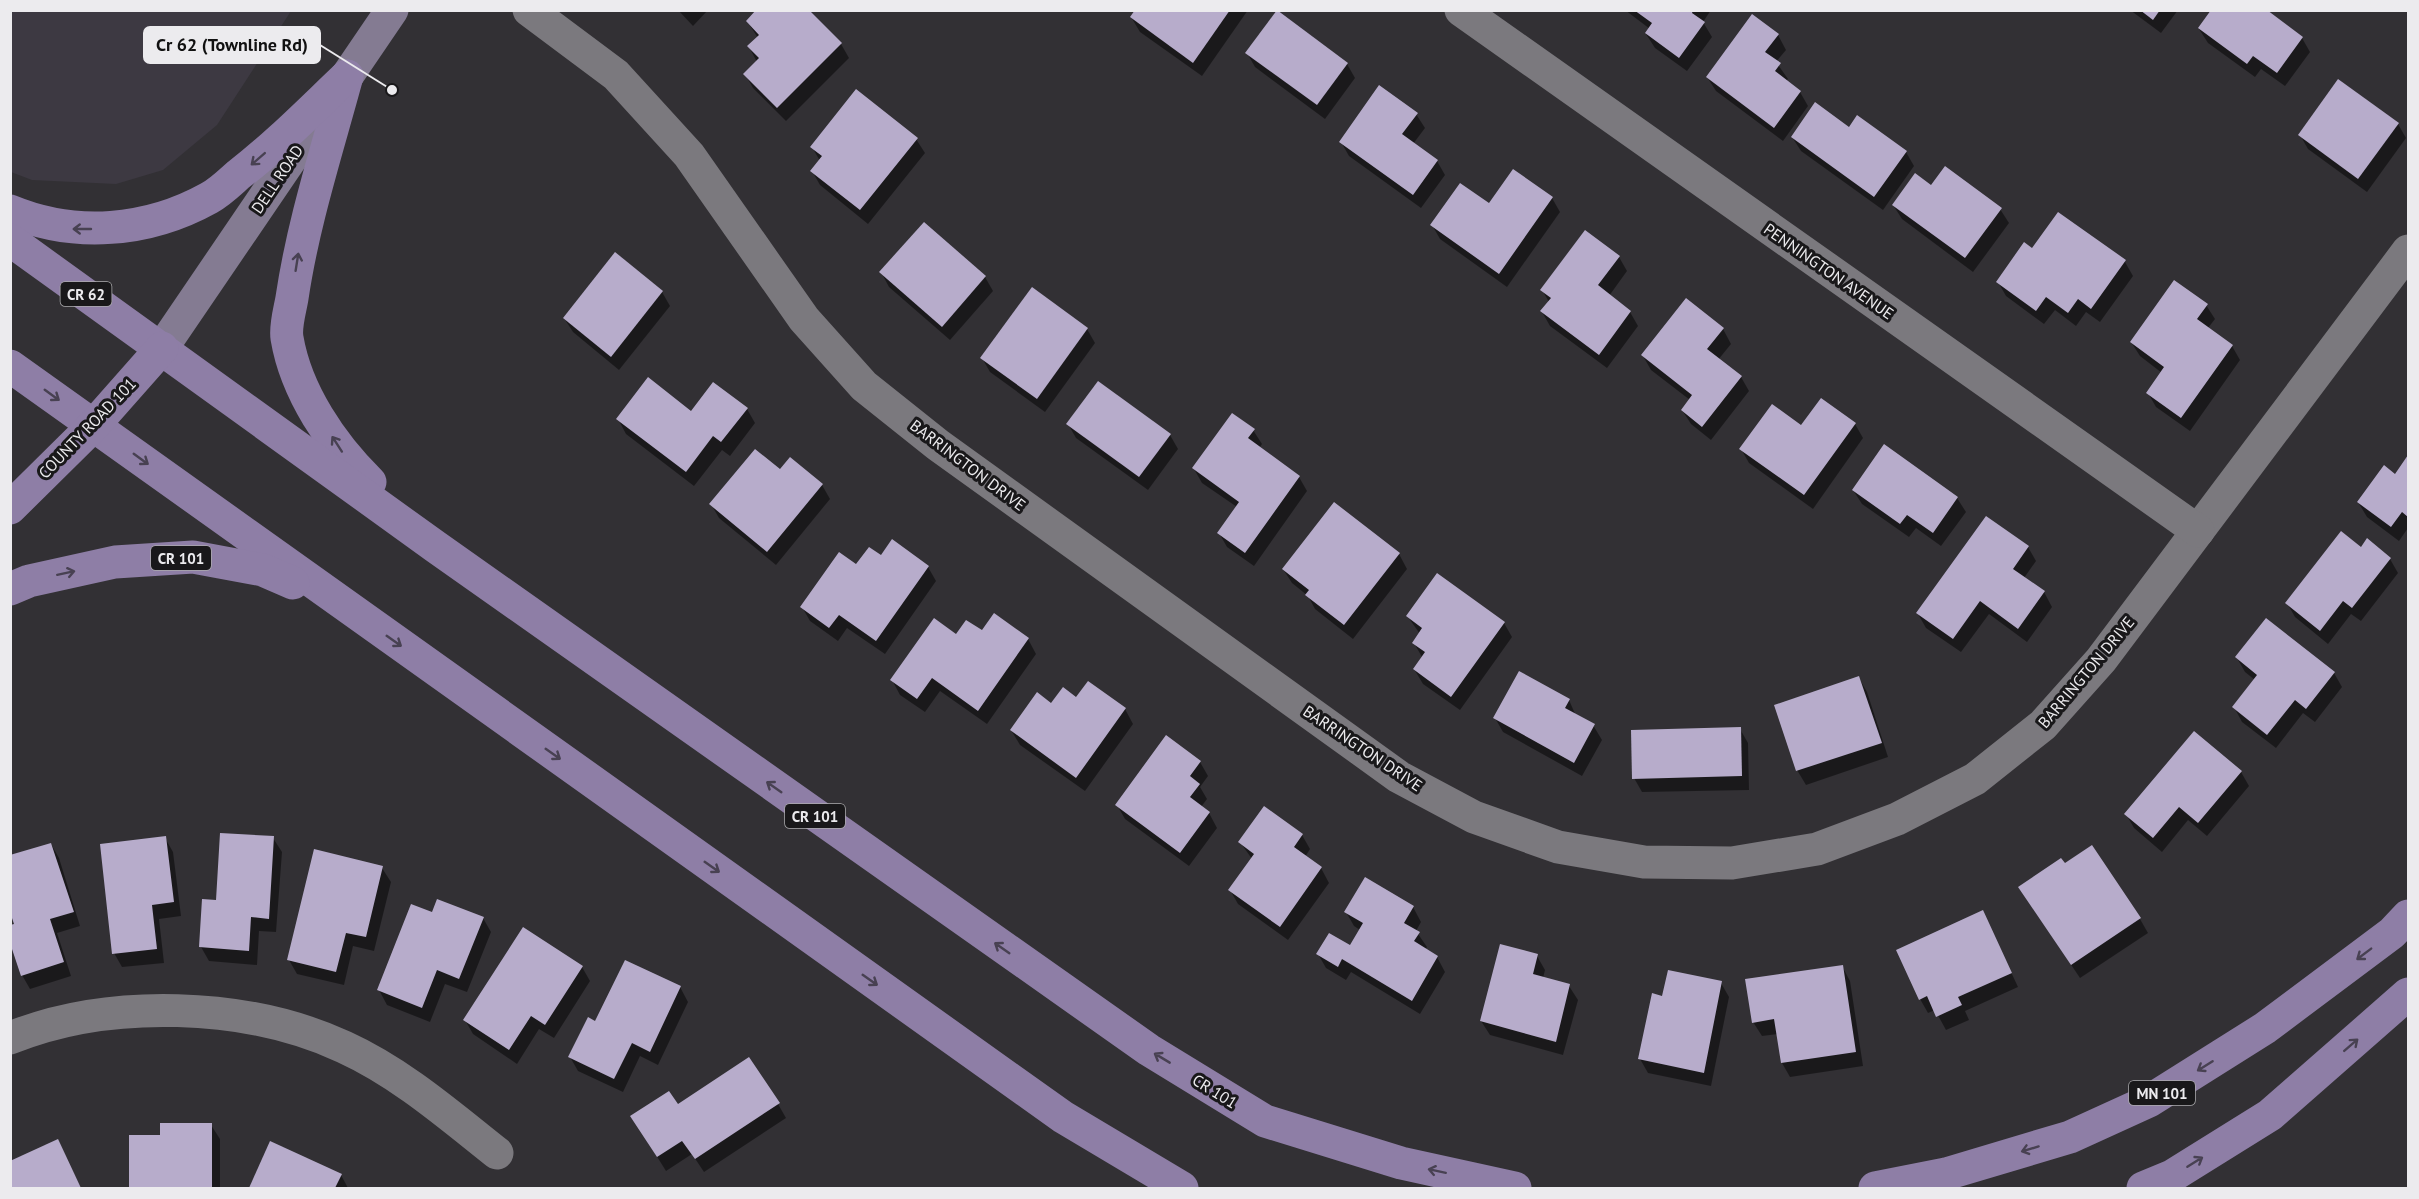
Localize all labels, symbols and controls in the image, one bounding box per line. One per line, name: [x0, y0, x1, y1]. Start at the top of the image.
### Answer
callout: Cr 62 (Townline Rd): [144, 27, 320, 63]
text: Cr 62 (Townline Rd): [156, 33, 308, 56]
street label: DELL ROAD: [247, 141, 307, 217]
one-way arrow: [251, 152, 266, 166]
street label: PENNINGTON AVENUE: [1760, 219, 1898, 323]
one-way arrow: [73, 223, 93, 235]
one-way arrow: [292, 253, 303, 273]
road number: CR 62: [60, 282, 112, 306]
street label: COUNTY ROAD 101: [34, 374, 140, 482]
one-way arrow: [44, 389, 60, 401]
street label: BARRINGTON DRIVE: [906, 415, 1030, 515]
one-way arrow: [331, 437, 343, 453]
one-way arrow: [133, 453, 149, 465]
road number: CR 101: [151, 546, 211, 570]
one-way arrow: [57, 566, 76, 578]
street label: BARRINGTON DRIVE: [2034, 612, 2138, 732]
one-way arrow: [385, 635, 401, 647]
street label: BARRINGTON DRIVE: [1300, 701, 1426, 795]
one-way arrow: [544, 748, 560, 760]
one-way arrow: [766, 781, 782, 793]
road number: CR 101: [785, 804, 845, 828]
one-way arrow: [703, 861, 719, 873]
one-way arrow: [994, 942, 1010, 954]
one-way arrow: [2357, 947, 2373, 960]
one-way arrow: [862, 974, 878, 986]
one-way arrow: [2343, 1038, 2358, 1052]
one-way arrow: [1154, 1052, 1171, 1064]
one-way arrow: [2197, 1060, 2214, 1072]
street label: CR 101: [1189, 1070, 1241, 1112]
road number: MN 101: [2129, 1081, 2195, 1105]
one-way arrow: [2021, 1144, 2040, 1155]
one-way arrow: [2186, 1155, 2203, 1167]
one-way arrow: [1428, 1165, 1447, 1177]

